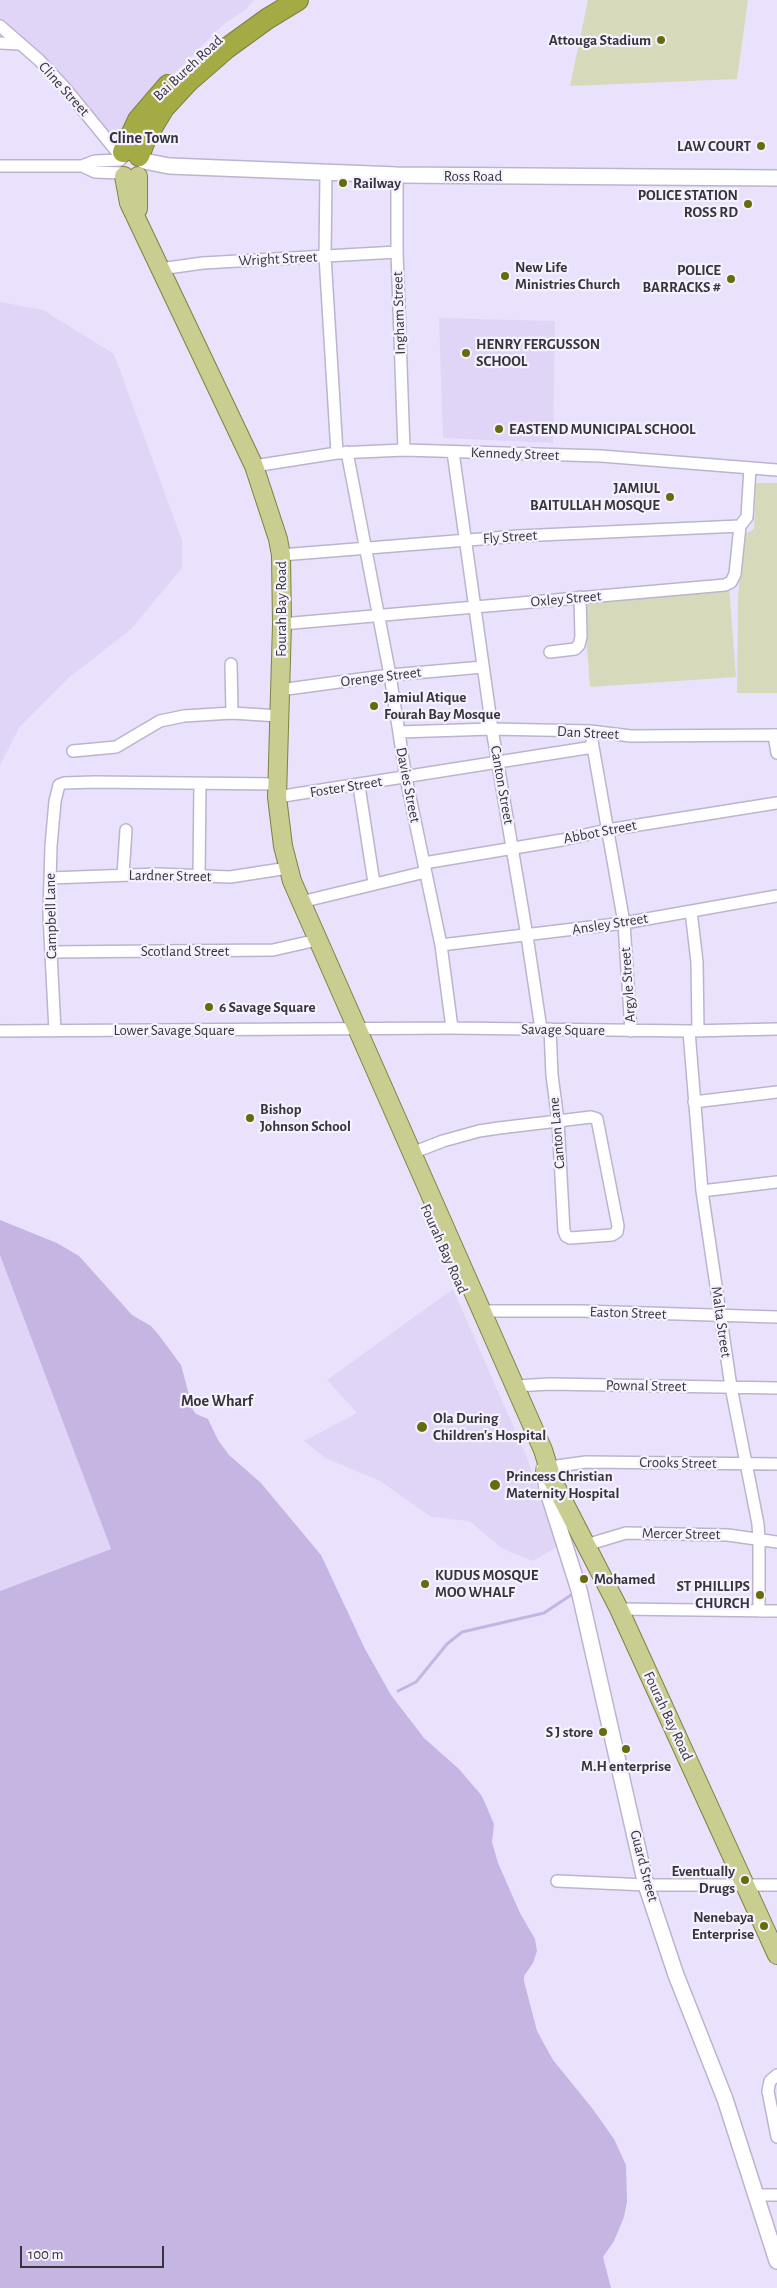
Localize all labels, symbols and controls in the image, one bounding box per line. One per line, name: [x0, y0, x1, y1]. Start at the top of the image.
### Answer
street label: Bai Bureh Road: [149, 31, 227, 105]
place label: Attouga Stadium: [549, 31, 651, 49]
marker: Attouga Stadium: [655, 34, 667, 46]
street label: Cline Street: [35, 58, 93, 120]
district label: Cline Town: [109, 128, 179, 148]
place label: LAW COURT: [677, 137, 751, 155]
marker: LAW COURT: [755, 140, 767, 152]
street label: Ross Road: [444, 167, 502, 185]
place label: Railway: [353, 174, 401, 192]
marker: Railway: [337, 177, 349, 189]
place label: POLICE STATION ROSS RD: [638, 186, 738, 221]
marker: POLICE STATION ROSS RD: [742, 198, 754, 210]
street label: Wright Street: [238, 248, 318, 270]
place label: New Life Ministries Church: [515, 258, 620, 293]
place label: POLICE BARRACKS #: [642, 261, 721, 296]
marker: New Life Ministries Church: [499, 270, 511, 282]
street label: Ingham Street: [389, 271, 409, 355]
marker: POLICE BARRACKS #: [725, 273, 737, 285]
place label: HENRY FERGUSSON SCHOOL: [476, 335, 600, 370]
marker: HENRY FERGUSSON SCHOOL: [460, 347, 472, 359]
place label: EASTEND MUNICIPAL SCHOOL: [509, 420, 695, 438]
marker: EASTEND MUNICIPAL SCHOOL: [493, 423, 505, 435]
street label: Kennedy Street: [470, 443, 560, 465]
place label: JAMIUL BAITULLAH MOSQUE: [530, 479, 660, 514]
marker: JAMIUL BAITULLAH MOSQUE: [664, 491, 676, 503]
street label: Fly Street: [482, 526, 538, 548]
street label: Fourah Bay Road: [272, 561, 290, 657]
street label: Oxley Street: [530, 587, 602, 611]
street label: Orenge Street: [340, 663, 422, 691]
place label: Jamiul Atique Fourah Bay Mosque: [384, 688, 500, 723]
marker: Jamiul Atique Fourah Bay Mosque: [368, 700, 380, 712]
street label: Dan Street: [557, 722, 619, 744]
street label: Canton Street: [486, 744, 518, 826]
street label: Davies Street: [392, 746, 424, 824]
street label: Foster Street: [309, 772, 383, 802]
street label: Abbot Street: [562, 816, 638, 848]
street label: Lardner Street: [128, 866, 212, 886]
street label: Campbell Lane: [41, 873, 61, 959]
street label: Ansley Street: [571, 909, 649, 939]
street label: Scotland Street: [141, 942, 229, 960]
street label: Argyle Street: [616, 947, 640, 1023]
place label: 6 Savage Square: [219, 998, 316, 1016]
marker: 6 Savage Square: [203, 1001, 215, 1013]
street label: Savage Square: [521, 1020, 605, 1040]
street label: Lower Savage Square: [113, 1021, 235, 1039]
street label: Canton Lane: [545, 1096, 569, 1170]
place label: Bishop Johnson School: [260, 1100, 351, 1135]
marker: Bishop Johnson School: [244, 1112, 256, 1124]
street label: Fourah Bay Road: [416, 1201, 472, 1297]
street label: Malta Street: [707, 1285, 735, 1359]
street label: Easton Street: [589, 1303, 667, 1323]
street label: Pownal Street: [606, 1376, 686, 1396]
district label: Moe Wharf: [181, 1391, 253, 1411]
place label: Ola During Children's Hospital: [433, 1409, 546, 1444]
marker: Ola During Children's Hospital: [415, 1420, 429, 1434]
street label: Crooks Street: [639, 1453, 717, 1473]
place label: Princess Christian Maternity Hospital: [506, 1467, 619, 1502]
marker: Princess Christian Maternity Hospital: [488, 1478, 502, 1492]
street label: Mercer Street: [642, 1524, 720, 1544]
place label: KUDUS MOSQUE MOO WHALF: [435, 1566, 538, 1601]
place label: Mohamed: [594, 1570, 655, 1588]
marker: Mohamed: [578, 1573, 590, 1585]
place label: ST PHILLIPS CHURCH: [677, 1577, 750, 1612]
marker: KUDUS MOSQUE MOO WHALF: [419, 1578, 431, 1590]
marker: ST PHILLIPS CHURCH: [754, 1589, 766, 1601]
street label: Fourah Bay Road: [640, 1669, 696, 1763]
place label: S J store: [546, 1723, 593, 1741]
marker: S J store: [597, 1726, 609, 1738]
marker: M.H enterprise: [620, 1743, 632, 1755]
place label: M.H enterprise: [581, 1757, 671, 1775]
street label: Guard Street: [626, 1828, 662, 1904]
place label: Eventually Drugs: [671, 1862, 735, 1897]
marker: Eventually Drugs: [739, 1874, 751, 1886]
place label: Nenebaya Enterprise: [692, 1908, 754, 1943]
marker: Nenebaya Enterprise: [758, 1920, 770, 1932]
scale bar: [22, 2236, 166, 2268]
text: 100 m: [28, 2247, 63, 2262]

